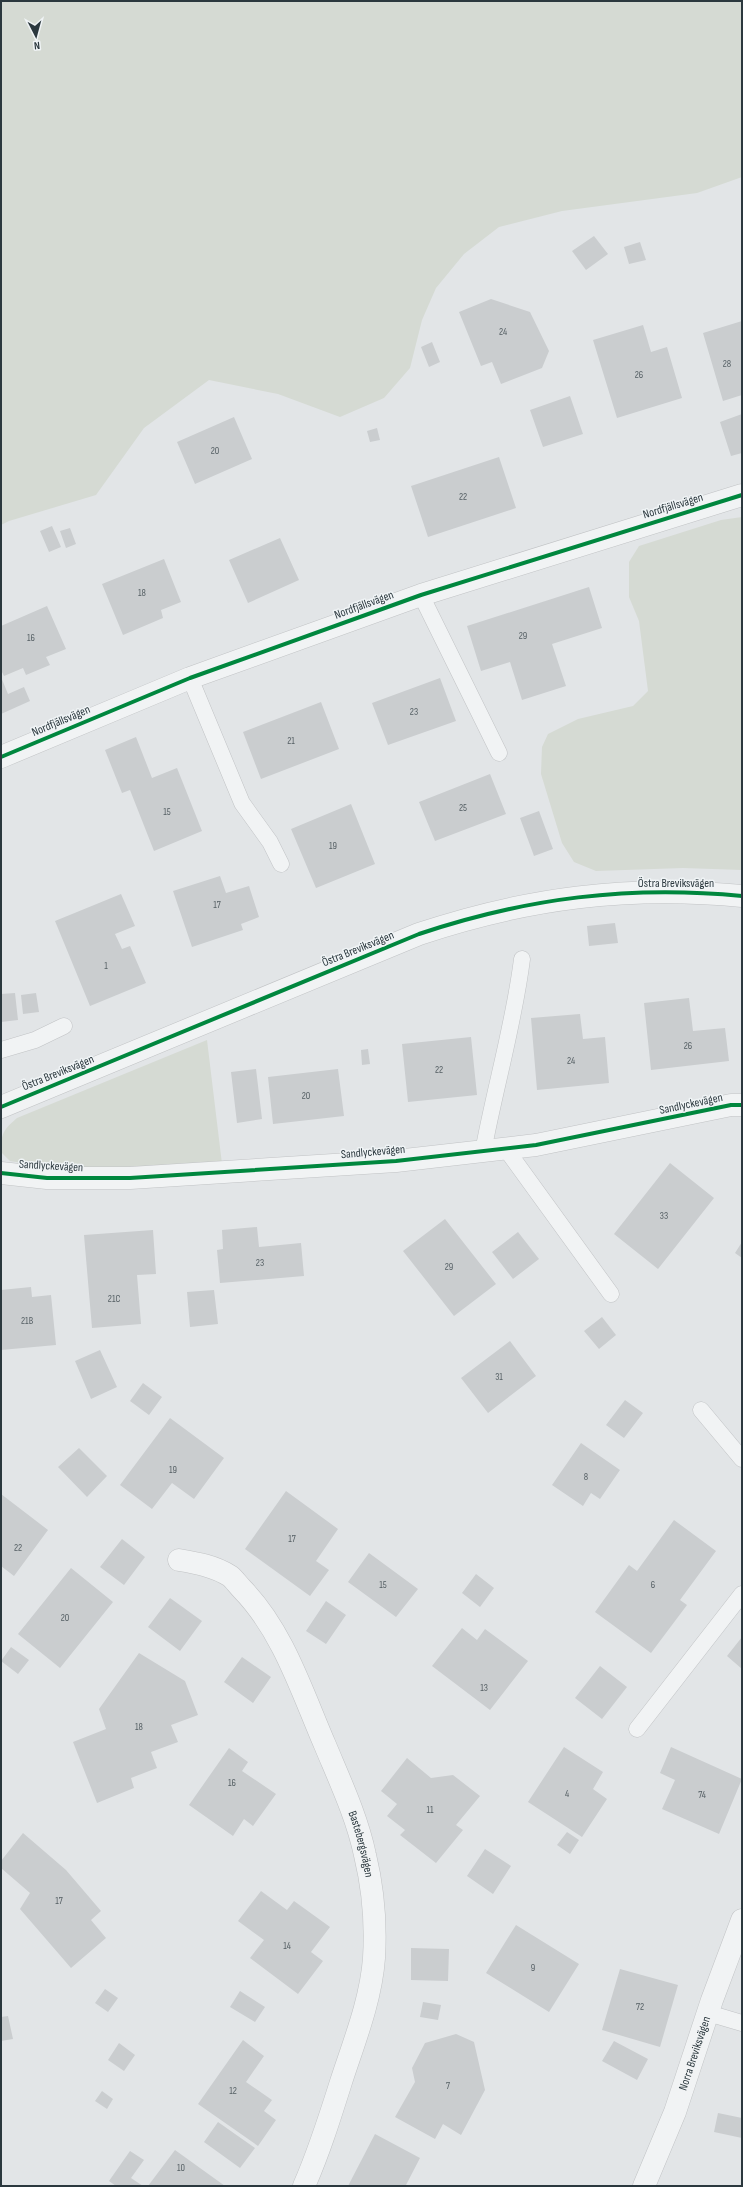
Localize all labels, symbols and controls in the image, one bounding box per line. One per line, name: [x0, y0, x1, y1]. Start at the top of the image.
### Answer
north arrow: [16, 16, 56, 56]
text: N: [33, 39, 41, 52]
house number: 24: [499, 326, 507, 338]
house number: 28: [723, 358, 731, 370]
house number: 26: [635, 369, 643, 381]
house number: 20: [211, 445, 219, 457]
street label: Nordfjällsvägen: [641, 490, 705, 522]
house number: 22: [459, 491, 467, 503]
house number: 18: [138, 587, 146, 599]
street label: Nordfjällsvägen: [332, 587, 396, 623]
house number: 29: [519, 630, 527, 642]
house number: 16: [27, 632, 35, 644]
street label: Nordfjällsvägen: [29, 702, 93, 740]
house number: 23: [410, 706, 418, 718]
house number: 21: [287, 735, 295, 747]
house number: 25: [459, 802, 467, 814]
house number: 15: [163, 806, 171, 818]
house number: 19: [329, 840, 337, 852]
street label: Östra Breviksvägen: [638, 876, 714, 891]
house number: 17: [213, 899, 221, 911]
street label: Östra Breviksvägen: [320, 928, 396, 970]
house number: 1: [104, 960, 108, 972]
house number: 26: [684, 1040, 692, 1052]
street label: Östra Breviksvägen: [20, 1052, 96, 1094]
house number: 24: [567, 1055, 575, 1067]
house number: 22: [435, 1064, 443, 1076]
house number: 20: [302, 1090, 310, 1102]
street label: Sandlyckevägen: [658, 1090, 724, 1118]
street label: Sandlyckevägen: [340, 1142, 406, 1162]
street label: Sandlyckevägen: [18, 1157, 84, 1175]
house number: 33: [660, 1210, 668, 1222]
house number: 23: [256, 1257, 264, 1269]
house number: 29: [445, 1261, 453, 1273]
house number: 21C: [108, 1293, 120, 1305]
house number: 21B: [21, 1315, 34, 1327]
house number: 31: [495, 1371, 503, 1383]
house number: 19: [169, 1464, 177, 1476]
house number: 8: [584, 1471, 588, 1483]
house number: 17: [288, 1533, 296, 1545]
house number: 22: [14, 1542, 22, 1554]
house number: 15: [379, 1579, 387, 1591]
house number: 6: [651, 1579, 655, 1591]
house number: 20: [61, 1612, 69, 1624]
house number: 13: [480, 1682, 488, 1694]
house number: 18: [135, 1721, 143, 1733]
house number: 16: [228, 1777, 236, 1789]
house number: 4: [565, 1788, 569, 1800]
house number: 74: [698, 1789, 706, 1801]
house number: 11: [427, 1804, 434, 1816]
street label: Bastebergsvägen: [345, 1809, 377, 1879]
house number: 17: [55, 1895, 63, 1907]
house number: 14: [283, 1940, 291, 1952]
house number: 9: [531, 1962, 535, 1974]
house number: 72: [636, 2001, 644, 2013]
street label: Norra Breviksvägen: [675, 2014, 714, 2092]
house number: 7: [446, 2080, 450, 2092]
house number: 12: [229, 2085, 237, 2097]
house number: 10: [177, 2162, 185, 2174]

